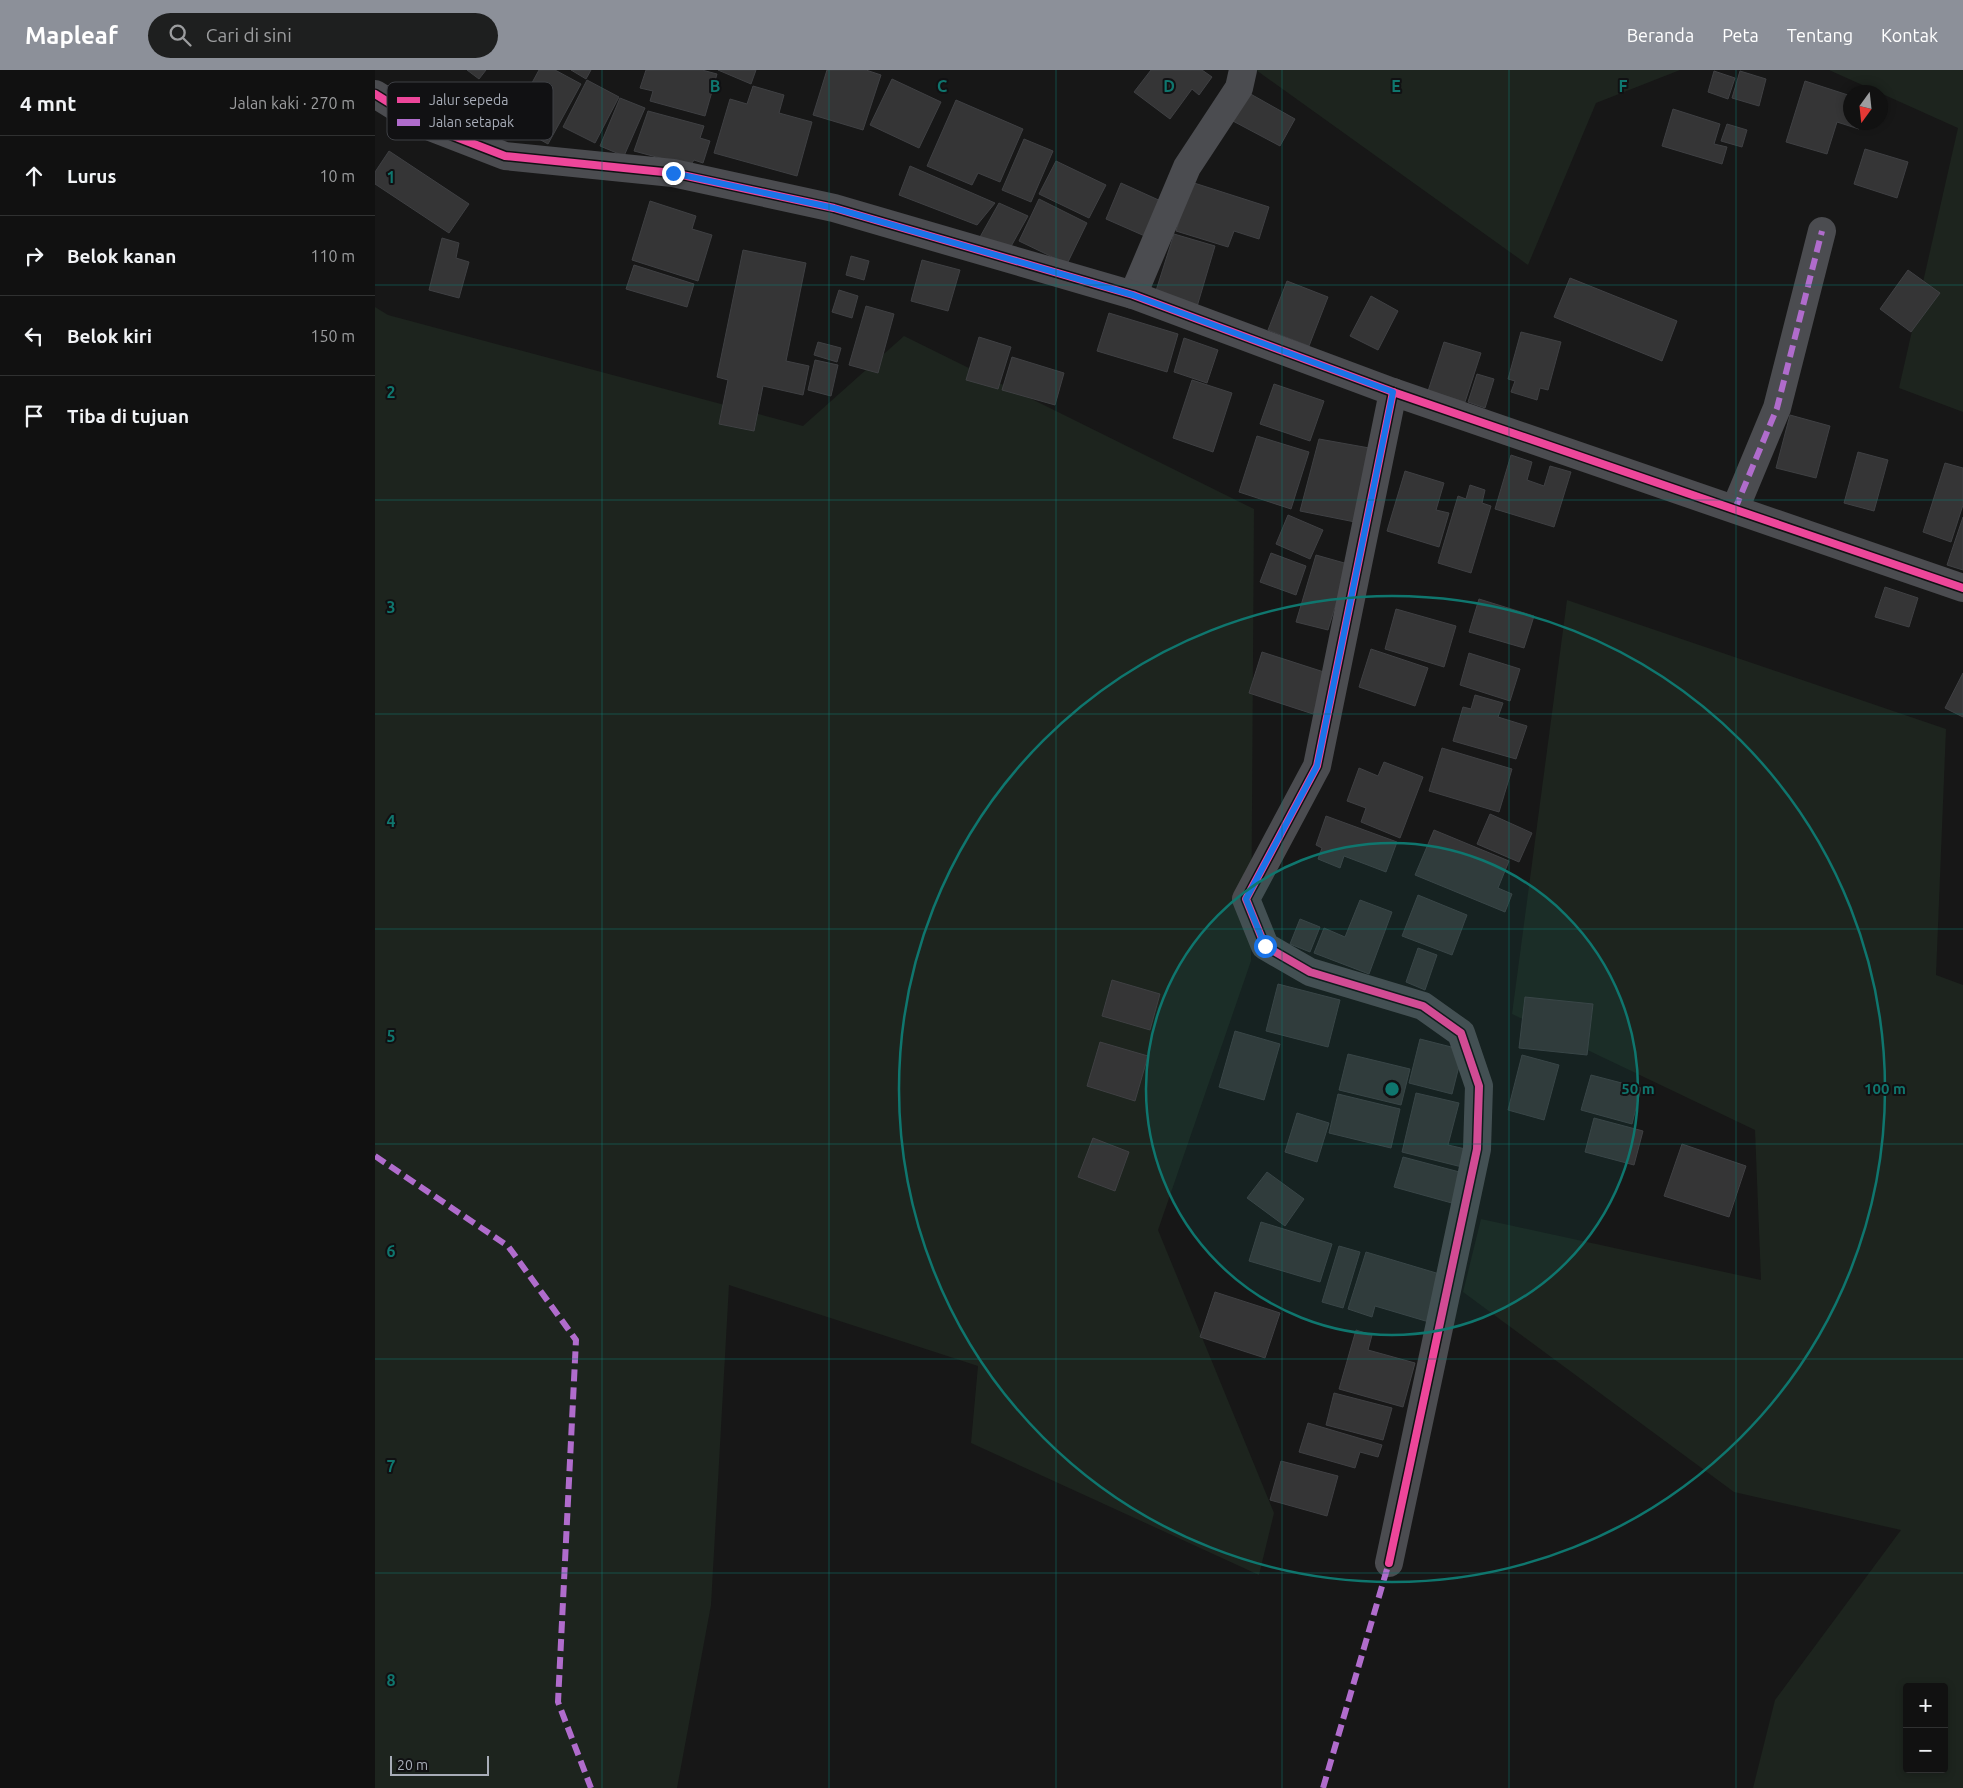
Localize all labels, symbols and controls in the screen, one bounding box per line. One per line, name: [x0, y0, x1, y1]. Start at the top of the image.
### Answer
search box: [148, 13, 498, 58]
icon: search: [166, 21, 194, 49]
text: Mapleaf: [25, 22, 118, 49]
text: Cari di sini: [206, 24, 292, 46]
text: Beranda: [1627, 25, 1694, 45]
text: Peta: [1722, 25, 1759, 45]
text: Tentang: [1787, 25, 1853, 45]
text: Kontak: [1881, 25, 1938, 45]
text: B: [710, 77, 720, 95]
text: C: [937, 77, 947, 95]
text: D: [1163, 77, 1175, 95]
text: E: [1391, 77, 1401, 95]
text: F: [1619, 77, 1628, 95]
legend: [387, 82, 553, 140]
north arrow: [1843, 85, 1888, 130]
text: 4 mnt: [20, 91, 76, 115]
text: Jalur sepeda: [429, 92, 508, 108]
text: Jalan kaki · 270 m: [230, 94, 355, 112]
text: Jalan setapak: [429, 114, 514, 130]
icon: ahead: [20, 162, 48, 190]
route end: [662, 162, 685, 185]
text: Lurus: [67, 165, 116, 187]
text: 10 m: [319, 167, 355, 185]
text: 1: [386, 168, 396, 186]
icon: right: [20, 242, 48, 270]
text: Belok kanan: [67, 245, 176, 267]
text: 110 m: [310, 247, 355, 265]
icon: left: [20, 322, 48, 350]
text: Belok kiri: [67, 325, 152, 347]
text: 150 m: [310, 327, 355, 345]
text: 2: [386, 383, 396, 401]
icon: arrive: [20, 402, 48, 430]
text: Tiba di tujuan: [67, 405, 189, 427]
text: 3: [386, 598, 396, 616]
text: 4: [386, 812, 396, 830]
route start: [1254, 935, 1277, 958]
text: 5: [386, 1027, 396, 1045]
centre of rings: [1383, 1080, 1401, 1098]
text: 50 m: [1621, 1080, 1655, 1097]
text: 100 m: [1864, 1080, 1906, 1097]
text: 6: [386, 1242, 396, 1260]
text: 7: [386, 1457, 396, 1475]
text: 8: [386, 1671, 396, 1689]
map controls: [1903, 1683, 1948, 1773]
button: +: [1903, 1683, 1948, 1728]
button: −: [1903, 1728, 1948, 1773]
scale bar: [390, 1753, 489, 1776]
text: 20 m: [397, 1757, 428, 1773]

